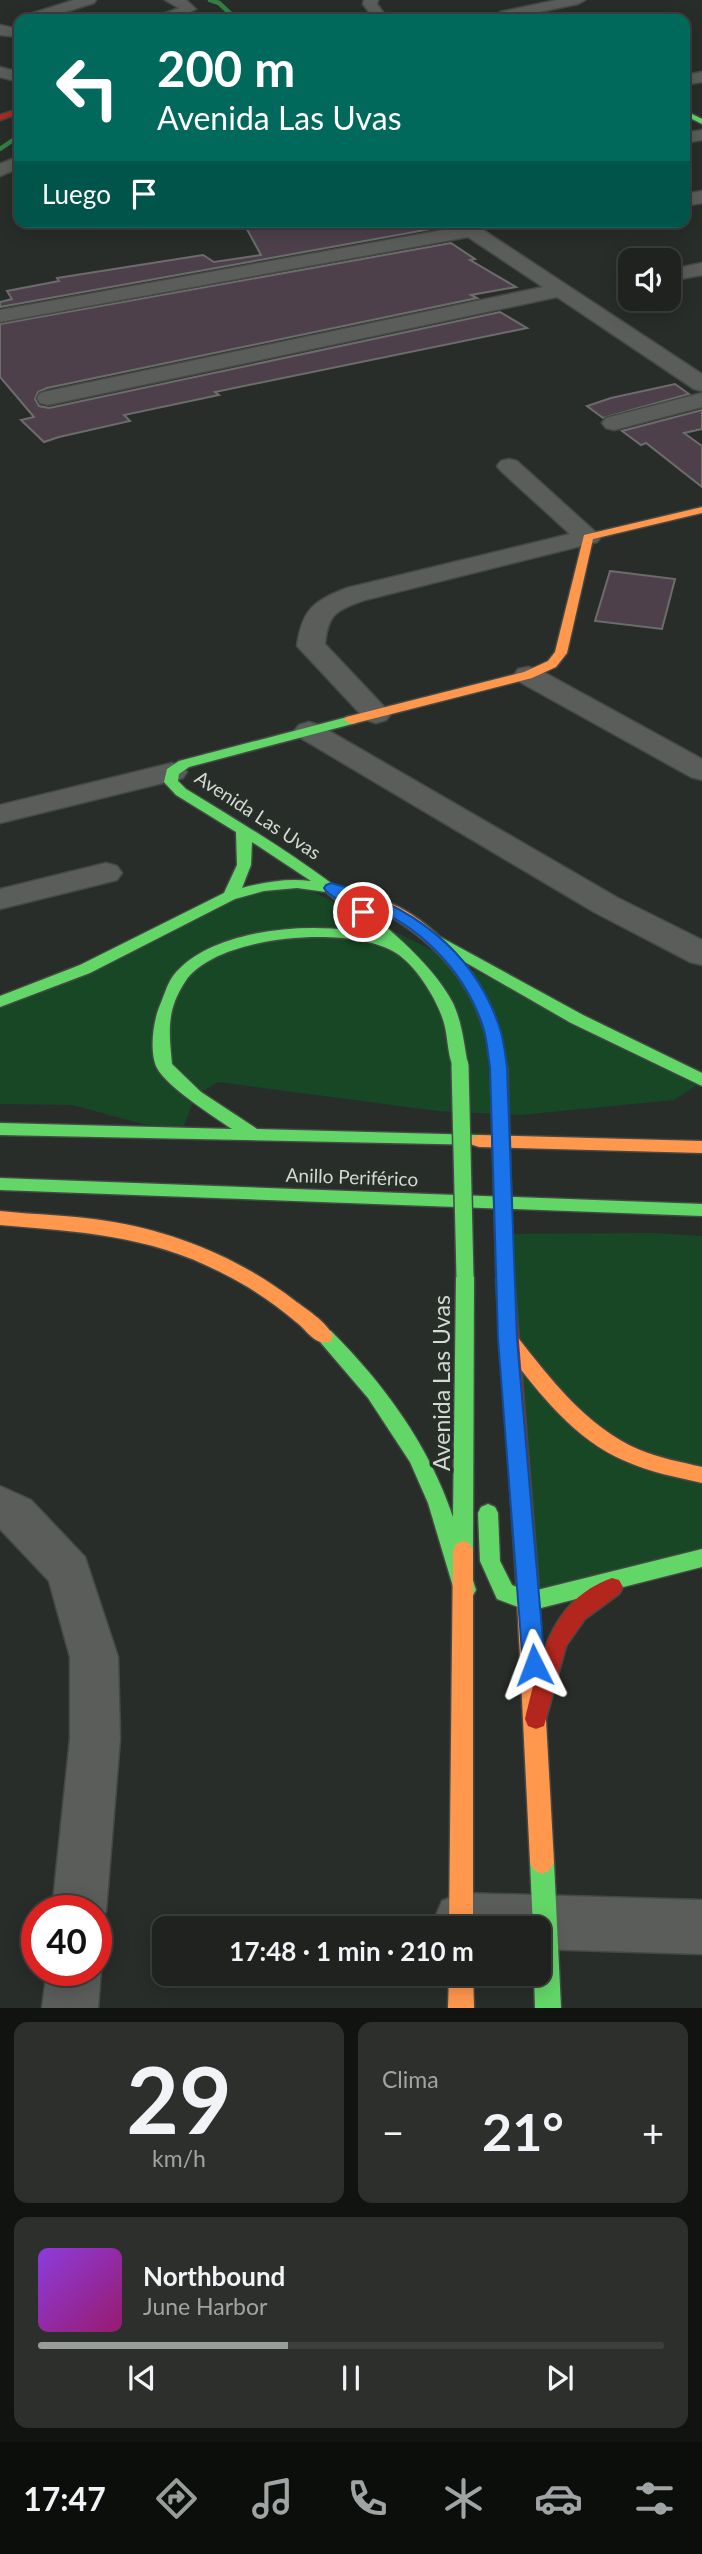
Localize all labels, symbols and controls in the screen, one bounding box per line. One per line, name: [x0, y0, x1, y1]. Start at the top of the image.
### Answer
text: 200 m: [157, 39, 295, 97]
icon: left: [42, 42, 133, 133]
text: Avenida Las Uvas: [157, 98, 402, 137]
icon: arrive: [125, 175, 163, 213]
text: Luego: [42, 178, 111, 210]
map controls: [618, 248, 681, 311]
button: sound: [618, 248, 681, 311]
street label: Avenida Las Uvas: [191, 765, 325, 864]
pin: [333, 882, 393, 942]
icon: arrive: [344, 893, 382, 931]
street label: Anillo Periférico: [285, 1163, 419, 1190]
street label: Avenida Las Uvas: [427, 1295, 455, 1471]
position arrow: [497, 1628, 571, 1702]
speed limit sign: 40: [21, 1895, 112, 1986]
text: 17:48 · 1 min · 210 m: [229, 1935, 474, 1967]
text: 29: [126, 2044, 232, 2153]
text: Clima: [382, 2065, 439, 2093]
text: 21°: [482, 2100, 564, 2162]
text: −: [382, 2109, 404, 2155]
text: +: [642, 2109, 664, 2155]
text: km/h: [152, 2144, 206, 2172]
text: Northbound: [143, 2260, 285, 2292]
text: June Harbor: [143, 2292, 267, 2320]
icon: previous: [123, 2359, 161, 2397]
icon: pause: [332, 2359, 370, 2397]
icon: next: [541, 2359, 579, 2397]
icon: directions: [152, 2474, 201, 2523]
icon: music: [248, 2474, 297, 2523]
icon: phone: [343, 2474, 392, 2523]
icon: climate: [439, 2474, 488, 2523]
icon: car: [534, 2474, 583, 2523]
icon: filters: [630, 2474, 679, 2523]
text: 17:47: [23, 2479, 106, 2518]

